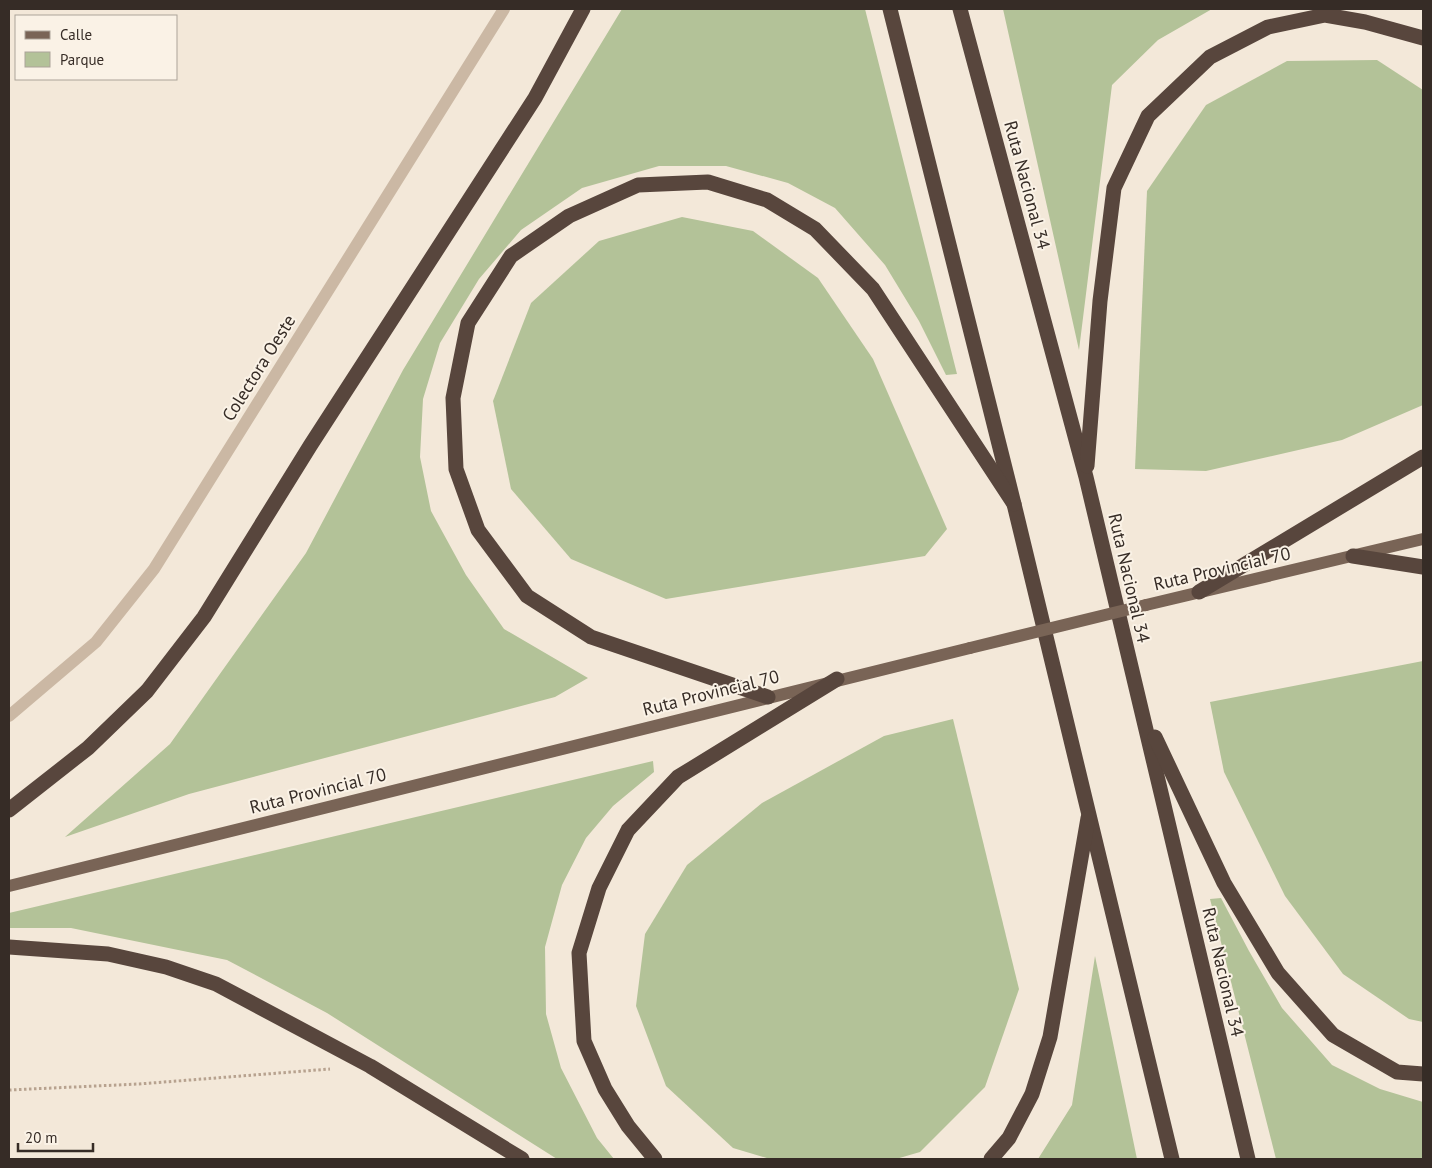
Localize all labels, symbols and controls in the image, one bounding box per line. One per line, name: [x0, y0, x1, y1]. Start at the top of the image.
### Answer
legend: [15, 15, 178, 80]
text: Calle: [60, 25, 92, 44]
text: Parque: [60, 50, 104, 69]
street label: Ruta Nacional 34: [999, 118, 1056, 252]
street label: Colectora Oeste: [217, 310, 300, 425]
street label: Ruta Nacional 34: [1103, 511, 1156, 645]
street label: Ruta Provincial 70: [1151, 542, 1293, 595]
street label: Ruta Provincial 70: [640, 664, 782, 721]
street label: Ruta Provincial 70: [247, 762, 389, 819]
street label: Ruta Nacional 34: [1197, 905, 1250, 1039]
scale bar: [18, 1120, 92, 1152]
text: 20 m: [25, 1128, 58, 1147]

